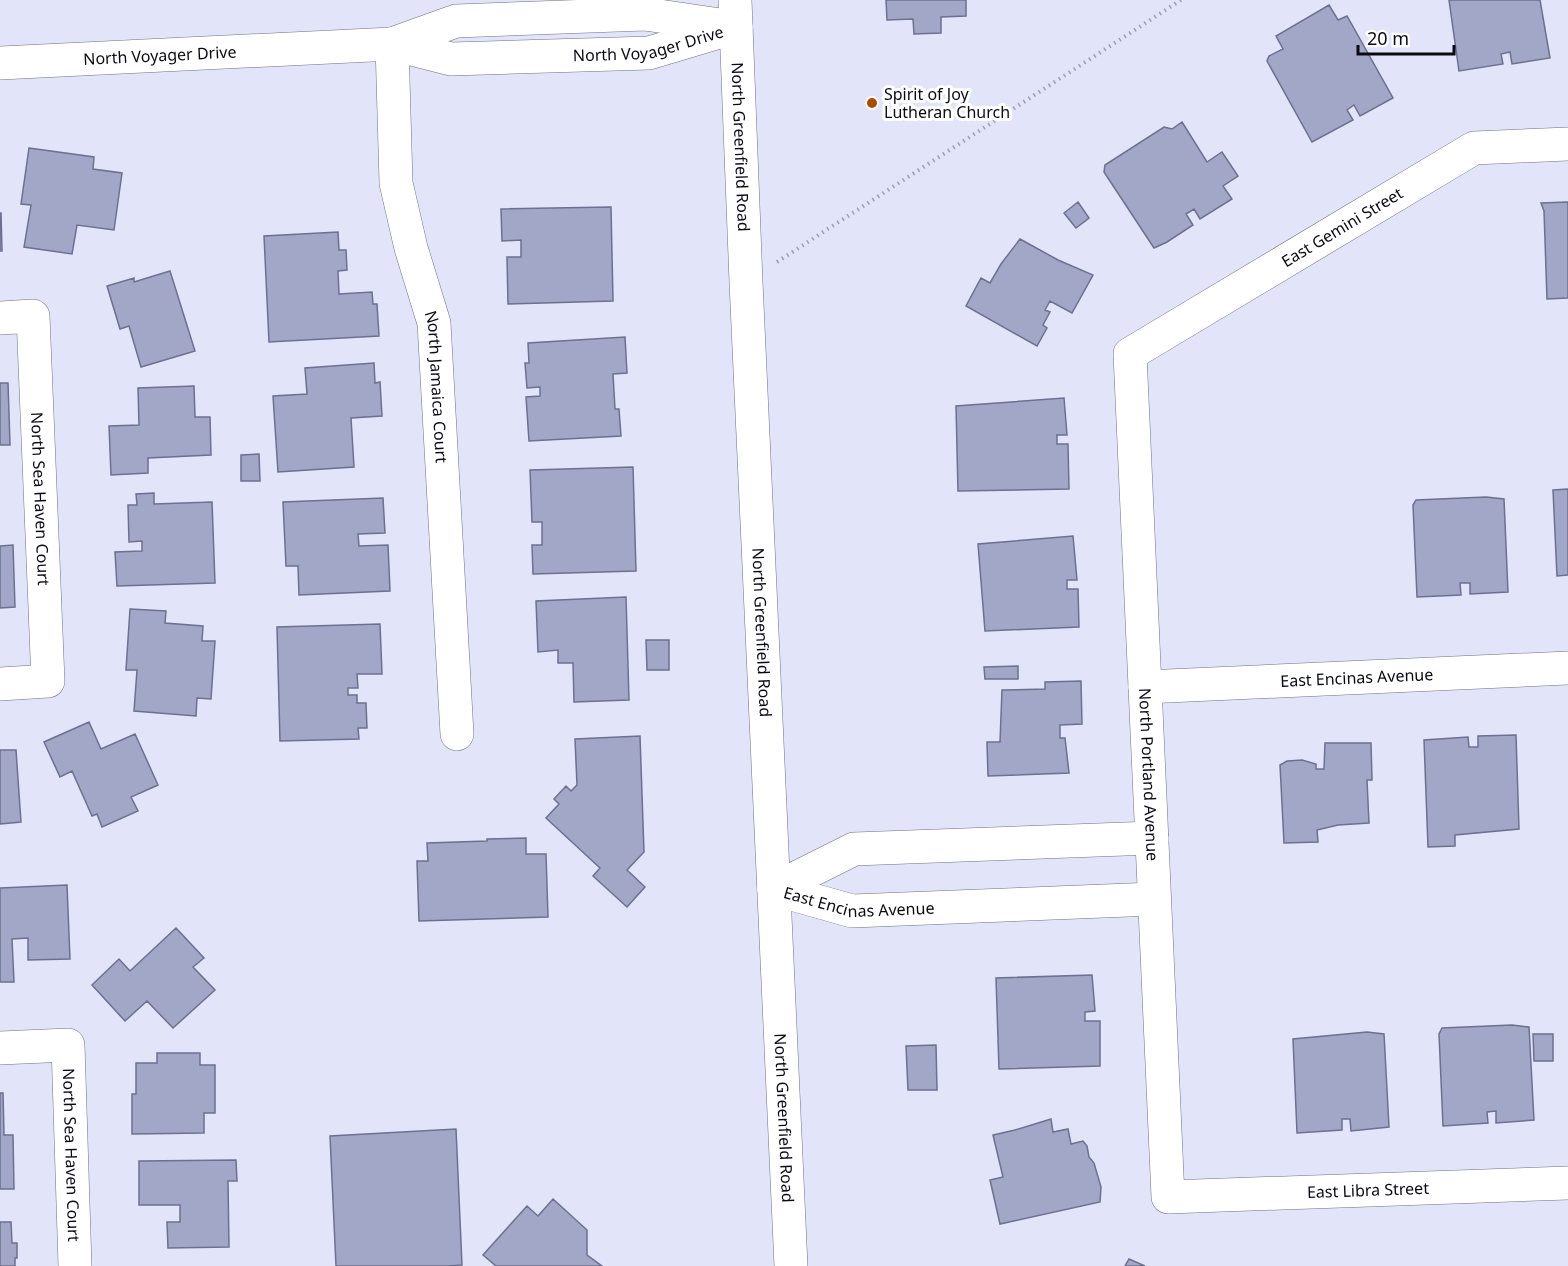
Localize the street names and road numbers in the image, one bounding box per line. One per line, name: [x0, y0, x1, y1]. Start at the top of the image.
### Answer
street label: North Voyager Drive: [573, 20, 726, 66]
street label: North Voyager Drive: [83, 41, 237, 70]
street label: North Greenfield Road: [726, 62, 755, 232]
street label: East Gemini Street: [1277, 182, 1407, 272]
street label: North Jamaica Court: [420, 308, 453, 464]
street label: North Sea Haven Court: [26, 412, 55, 586]
street label: North Greenfield Road: [747, 547, 777, 718]
street label: East Encinas Avenue: [1280, 663, 1434, 692]
street label: North Portland Avenue: [1134, 687, 1164, 862]
street label: East Encinas Avenue: [781, 881, 935, 922]
street label: North Greenfield Road: [769, 1033, 799, 1203]
street label: North Sea Haven Court: [58, 1068, 85, 1242]
street label: East Libra Street: [1307, 1177, 1430, 1203]

